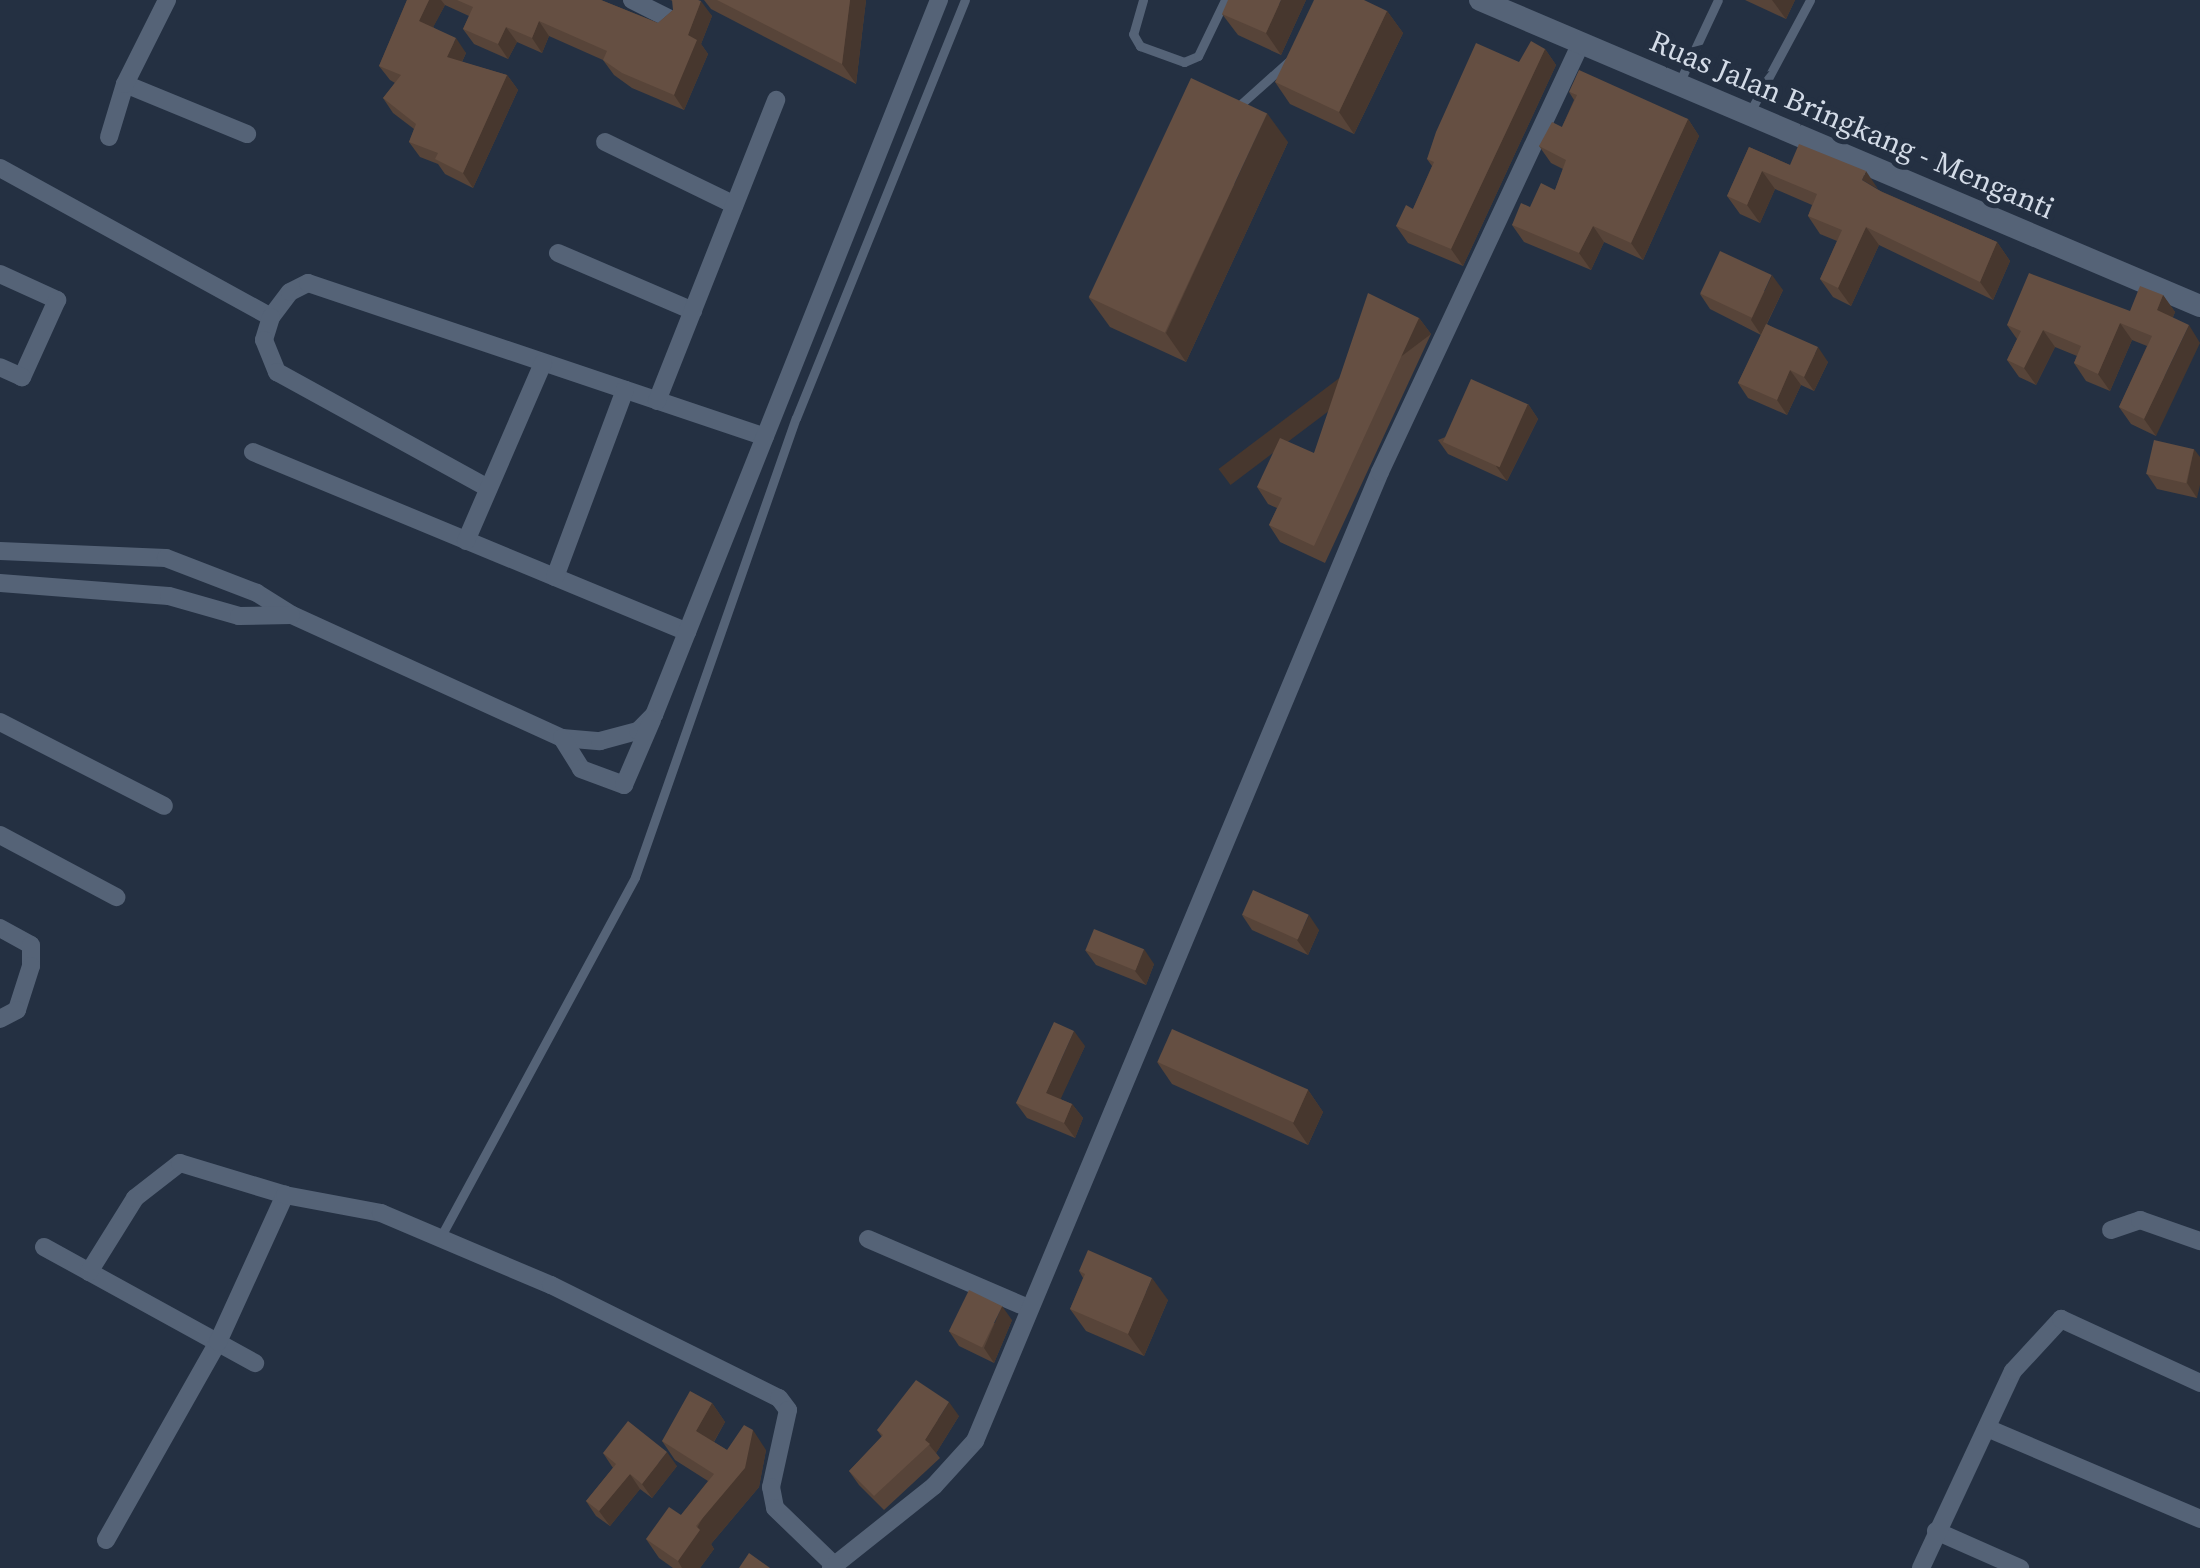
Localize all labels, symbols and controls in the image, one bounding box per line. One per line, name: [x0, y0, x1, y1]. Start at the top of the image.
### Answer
street label: Ruas Jalan Bringkang - Menganti: [1644, 23, 2060, 227]

